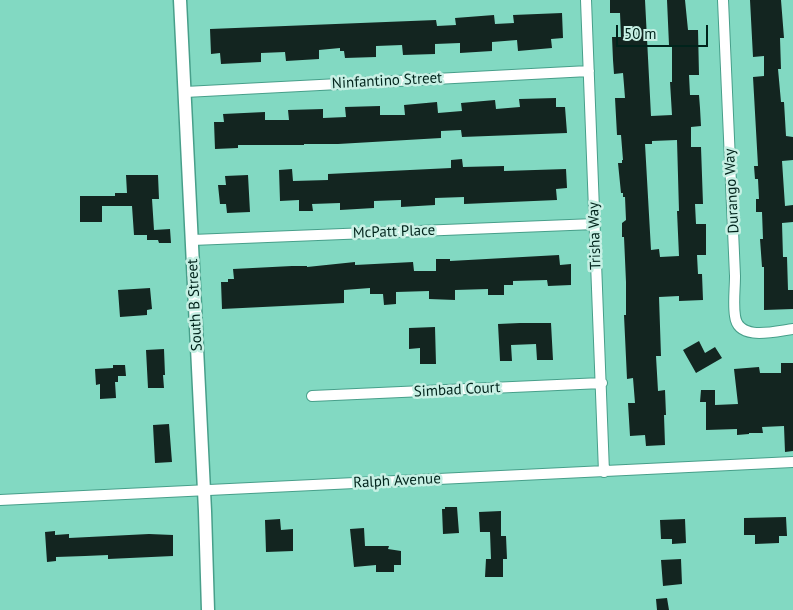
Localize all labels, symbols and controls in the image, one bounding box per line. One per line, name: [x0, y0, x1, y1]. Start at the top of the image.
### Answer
scale bar: [618, 15, 710, 47]
text: 50 m: [624, 24, 657, 43]
street label: Ninfantino Street: [331, 69, 443, 93]
street label: Durango Way: [721, 148, 743, 234]
street label: Trisha Way: [585, 202, 605, 270]
street label: McPatt Place: [353, 222, 435, 242]
street label: South B Street: [184, 258, 206, 352]
street label: Simbad Court: [413, 379, 501, 401]
street label: Ralph Avenue: [353, 470, 441, 492]

